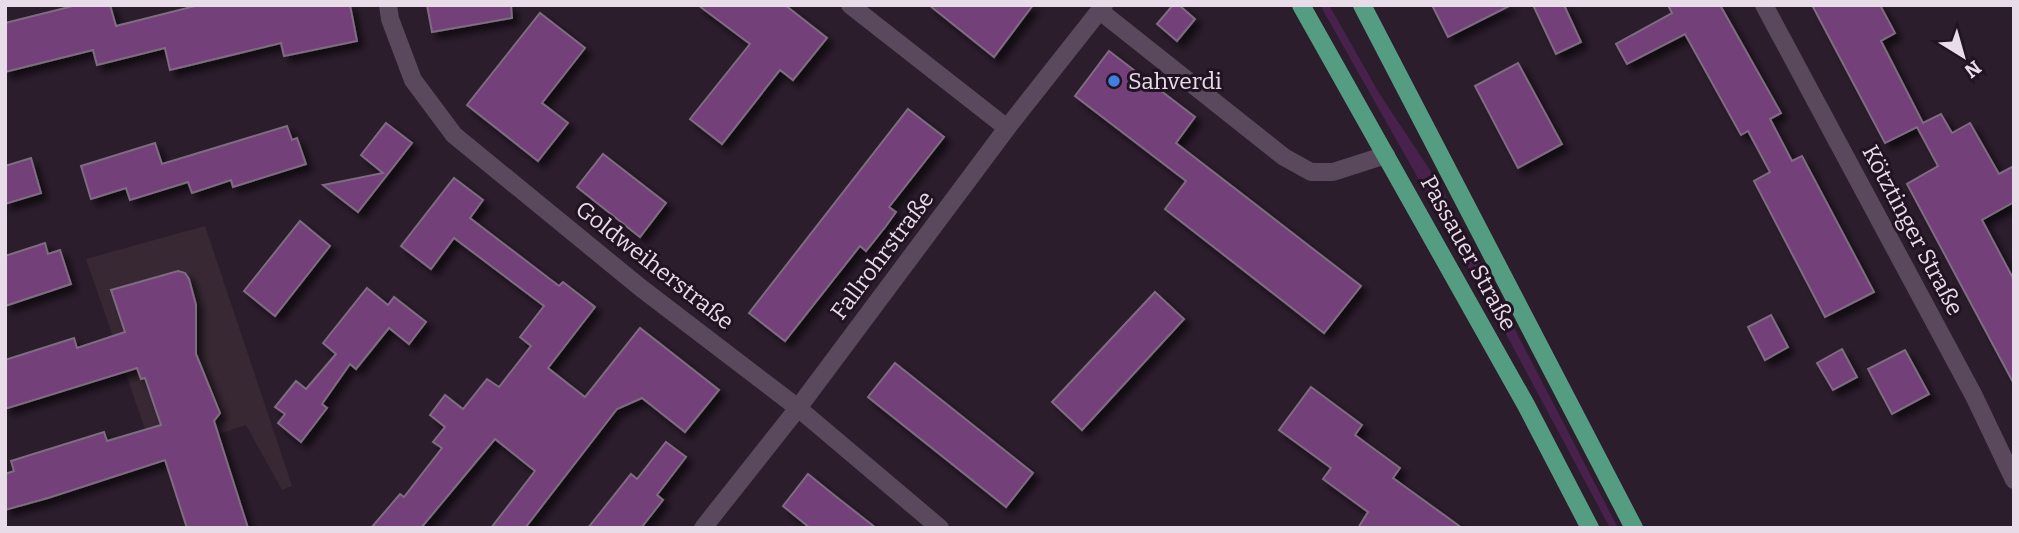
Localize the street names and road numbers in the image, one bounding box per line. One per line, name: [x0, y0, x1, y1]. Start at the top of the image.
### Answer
street label: Kötztinger Straße: [1856, 140, 1970, 320]
street label: Passauer Straße: [1415, 171, 1523, 335]
street label: Fallrohrstraße: [825, 185, 939, 325]
street label: Goldweiherstraße: [570, 195, 740, 335]

